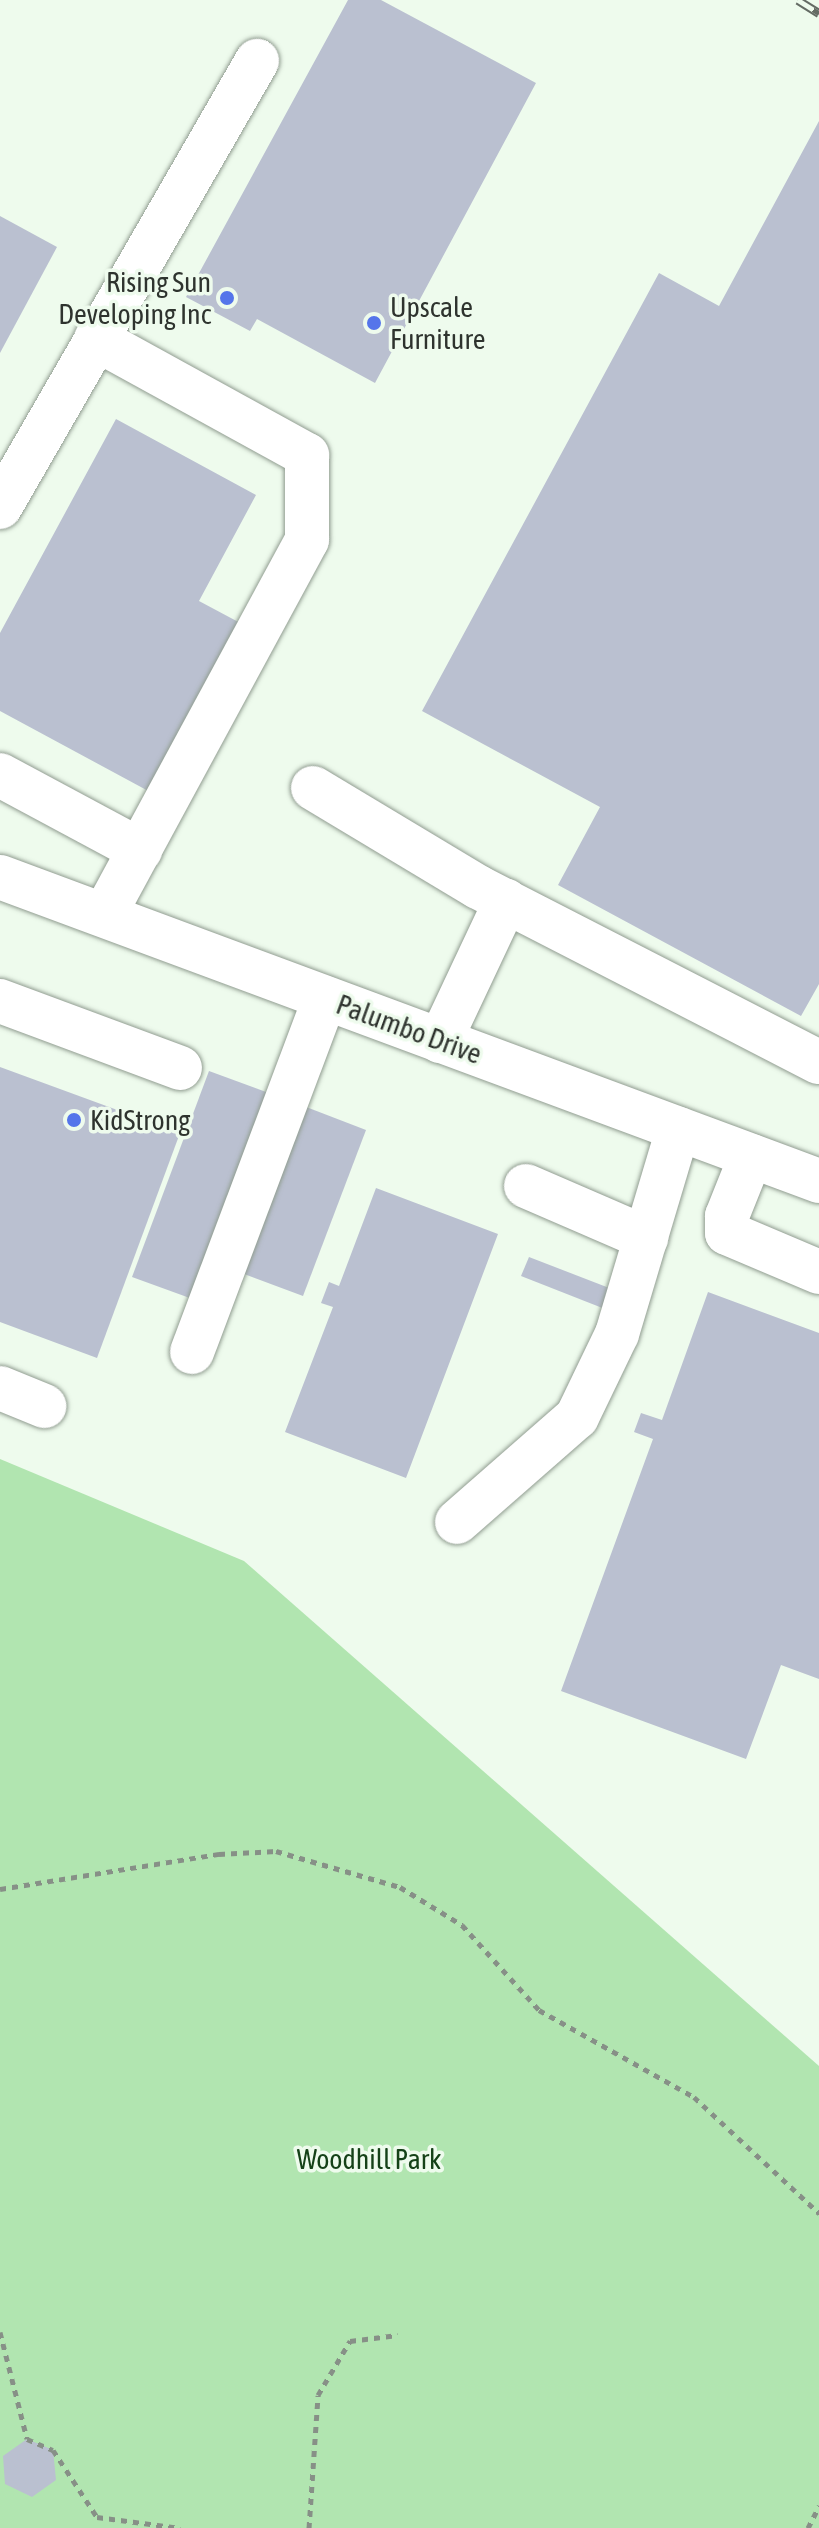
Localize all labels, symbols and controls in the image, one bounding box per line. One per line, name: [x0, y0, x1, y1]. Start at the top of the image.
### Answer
place label: Rising Sun Developing Inc: [58, 265, 211, 331]
marker: Rising Sun Developing Inc: [218, 289, 236, 307]
place label: Upscale Furniture: [390, 290, 485, 356]
marker: Upscale Furniture: [365, 314, 383, 332]
street label: Palumbo Drive: [332, 987, 486, 1071]
place label: KidStrong: [90, 1103, 190, 1137]
marker: KidStrong: [65, 1111, 83, 1129]
park label: Woodhill Park: [297, 2142, 441, 2176]

